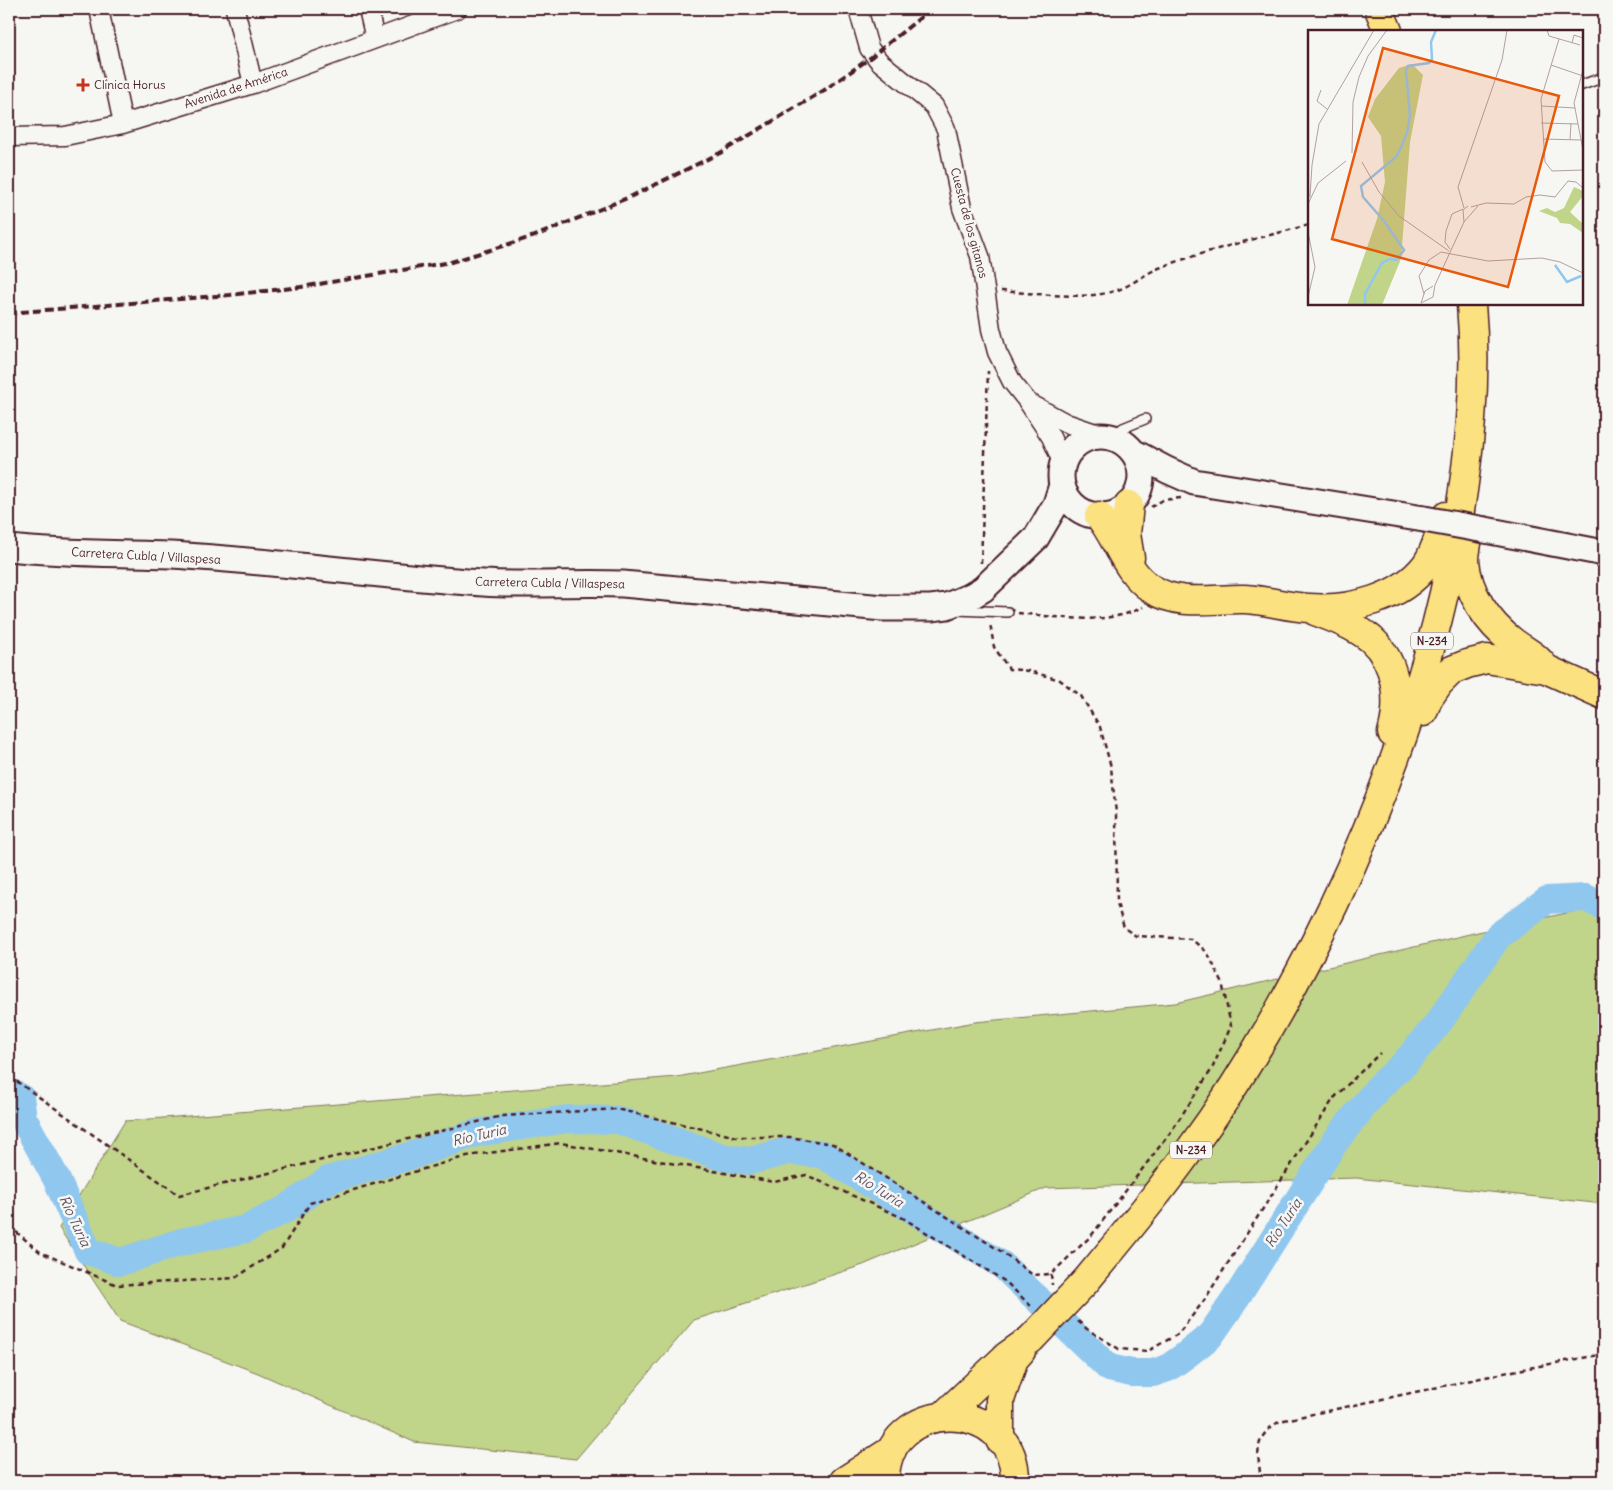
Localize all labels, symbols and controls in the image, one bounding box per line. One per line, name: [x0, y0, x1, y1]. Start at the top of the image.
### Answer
inset map: [1308, 30, 1583, 305]
street label: Avenida de América: [182, 64, 290, 111]
place label: Clinica Horus: [94, 77, 165, 92]
marker: Clinica Horus: [76, 78, 90, 92]
street label: Cuesta de los gitanos: [948, 166, 991, 280]
street label: Carretera Cubla / Villaspesa: [71, 544, 221, 567]
street label: Carretera Cubla / Villaspesa: [475, 574, 625, 591]
road number: N-234: [1411, 632, 1453, 649]
water label: Río Turia: [450, 1120, 509, 1150]
road number: N-234: [1170, 1142, 1212, 1158]
water label: Río Turia: [851, 1167, 908, 1212]
water label: Río Turia: [55, 1192, 95, 1250]
water label: Río Turia: [1261, 1194, 1306, 1251]

